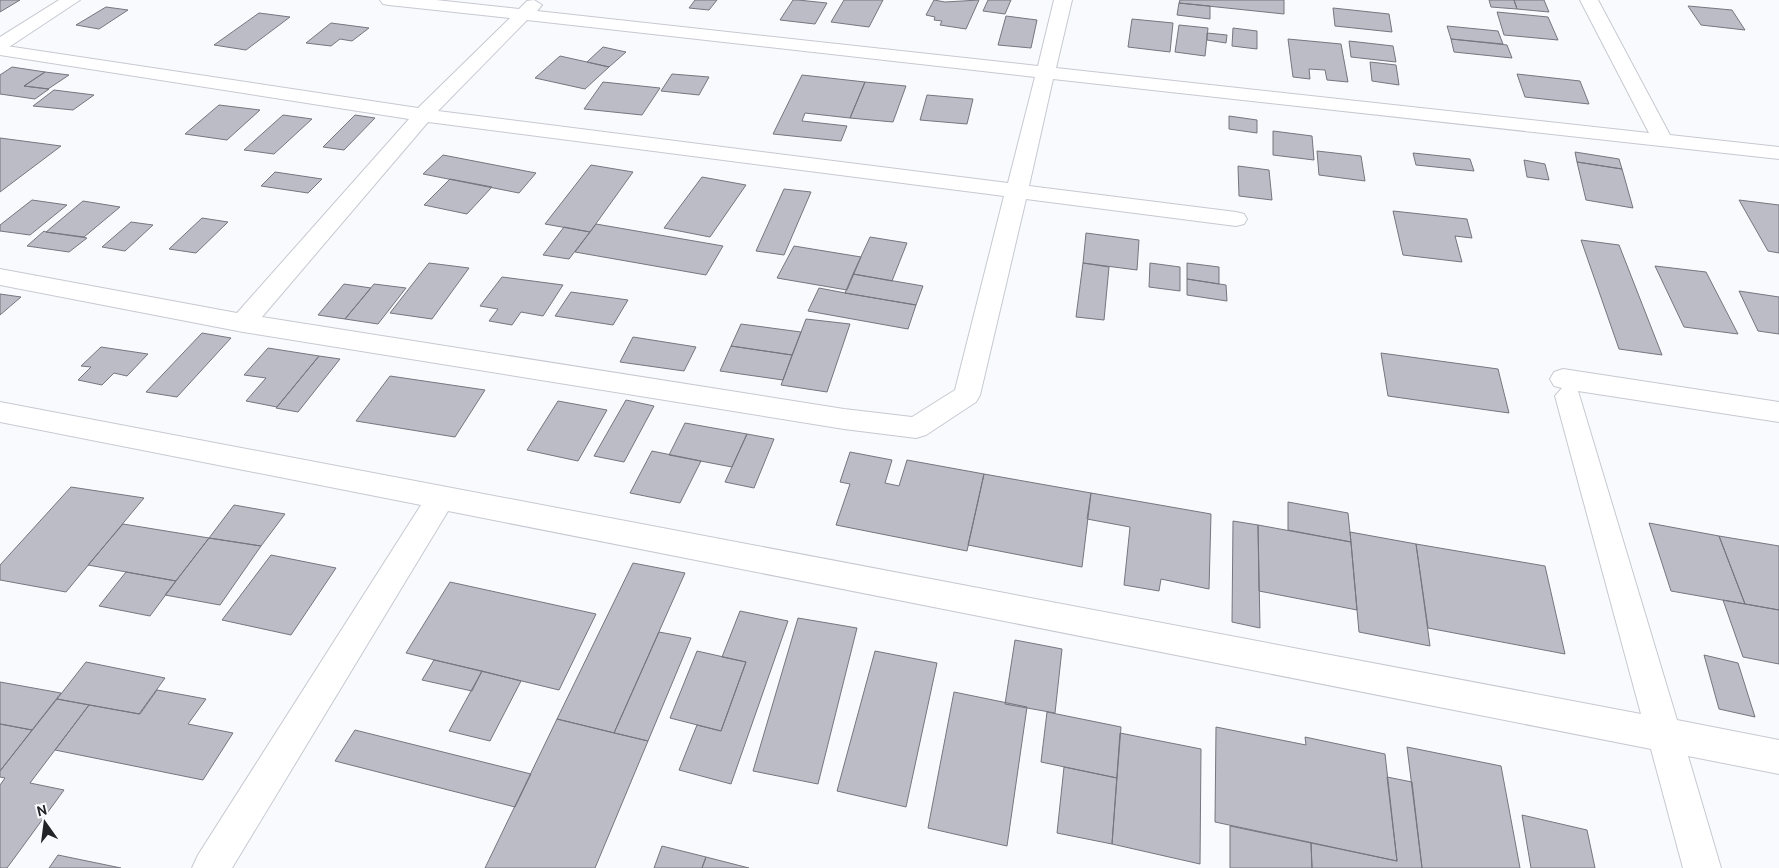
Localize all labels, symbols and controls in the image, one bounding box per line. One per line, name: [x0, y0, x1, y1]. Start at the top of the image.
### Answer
north arrow: [20, 798, 70, 848]
text: N: [35, 800, 49, 820]

